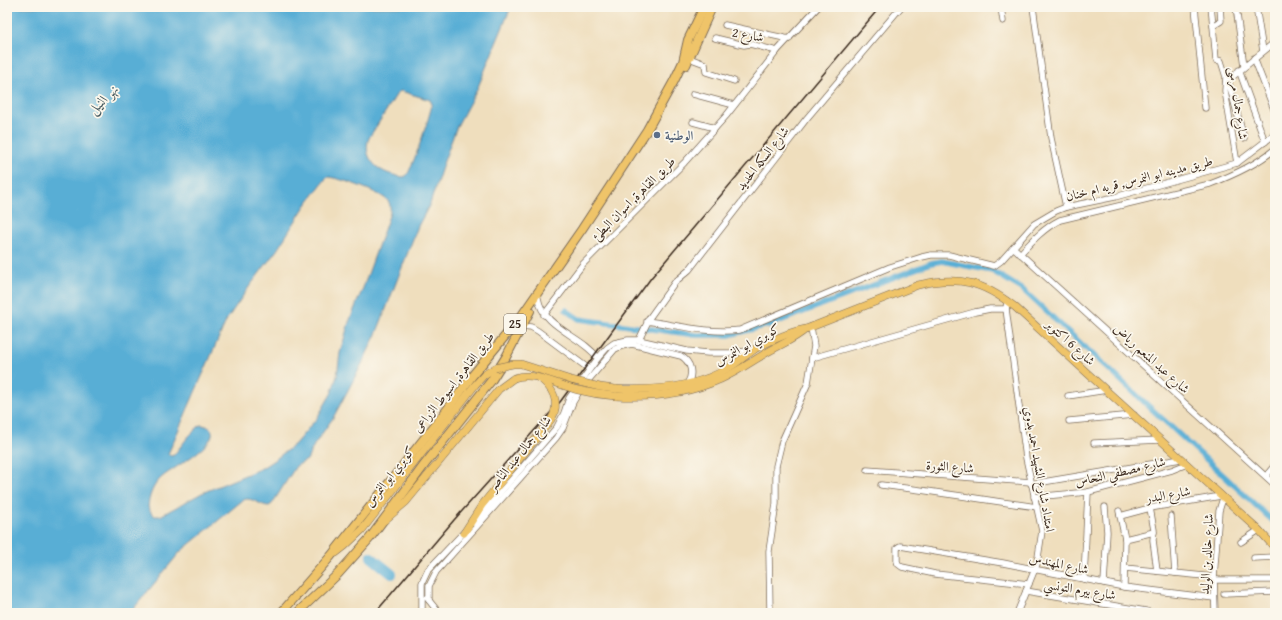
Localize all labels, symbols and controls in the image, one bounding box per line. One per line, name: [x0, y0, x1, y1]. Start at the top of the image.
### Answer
street label: شارع 2: [730, 22, 765, 49]
street label: شارع جمال مرسى: [1222, 65, 1253, 141]
water label: نهر النيل: [83, 79, 124, 120]
street label: شارع السكه الحديد: [731, 122, 795, 196]
place label: الوطنية: [665, 126, 693, 145]
marker: الوطنية: [652, 130, 662, 140]
street label: طريق مدينه ابو النمرس, قريه ام خنان: [1064, 151, 1215, 208]
street label: طريق القاهرة, اسوان البطئ: [587, 152, 680, 245]
road number: 25: [504, 314, 526, 334]
street label: شارع 6 اكتوبر: [1039, 314, 1100, 371]
street label: كوبري ابو النمرس: [711, 319, 784, 371]
street label: شارع عبد المنعم رياض: [1107, 319, 1194, 400]
street label: طريق القاهرة, اسيوط الزراعى: [408, 328, 499, 437]
street label: امتداد شارع الشهيد احمد بدوي: [1017, 405, 1060, 534]
street label: شارع جمال عبد الناصر: [482, 411, 557, 498]
street label: كوبري ابو النمرس: [360, 442, 420, 511]
street label: شارع مصطفي النحاس: [1073, 452, 1168, 495]
street label: شارع الثورة: [925, 455, 975, 480]
street label: شارع البدر: [1142, 481, 1192, 510]
street label: شارع خالد بن الوليد: [1195, 513, 1220, 595]
street label: شارع المهندس: [1027, 548, 1090, 581]
street label: شارع بيرم التونسي: [1042, 574, 1117, 608]

